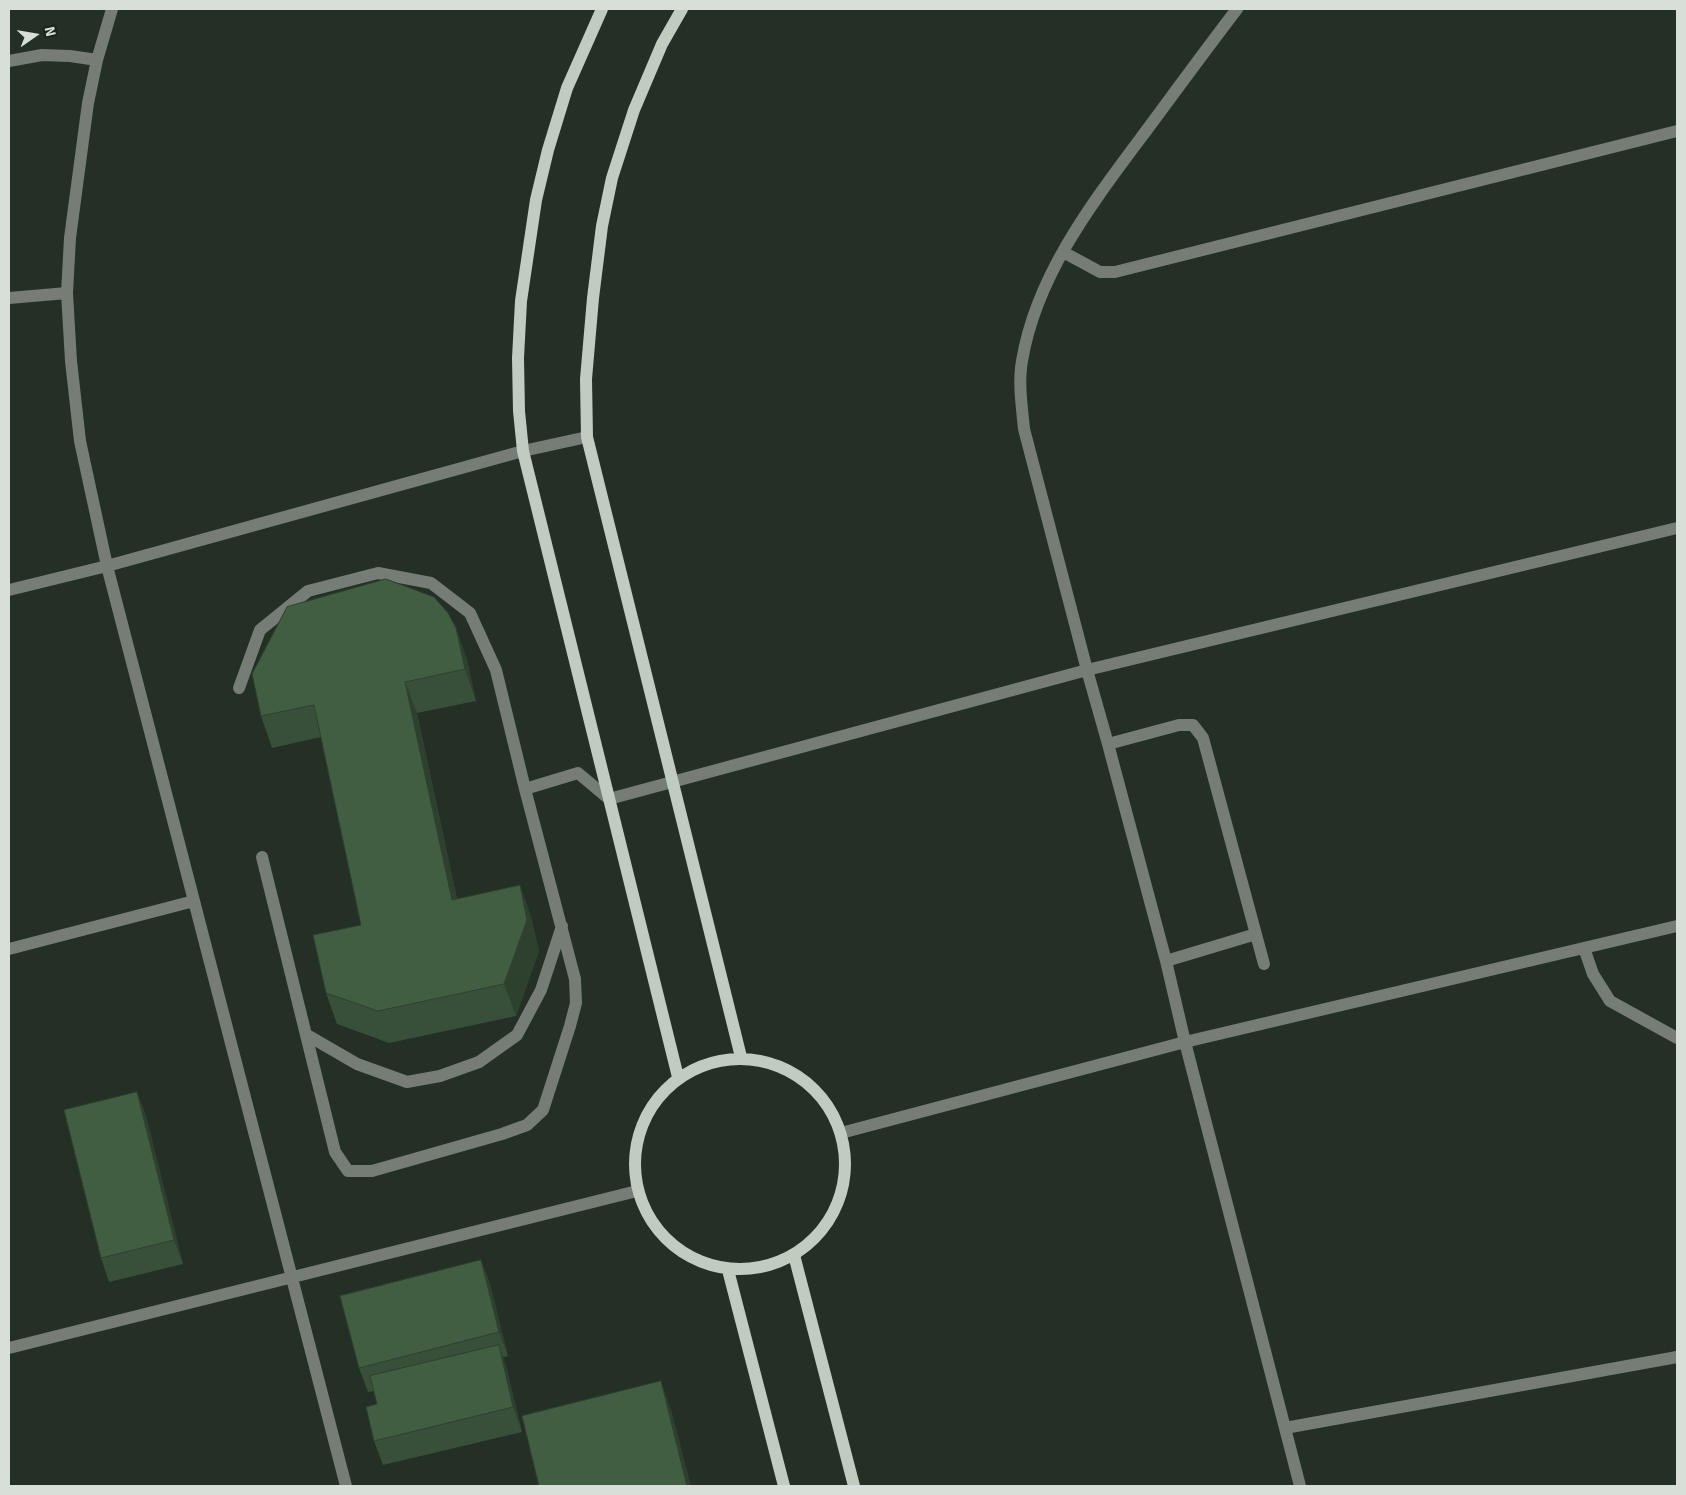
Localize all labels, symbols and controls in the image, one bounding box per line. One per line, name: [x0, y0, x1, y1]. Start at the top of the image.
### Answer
north arrow: [10, 10, 60, 60]
text: N: [41, 25, 59, 38]

